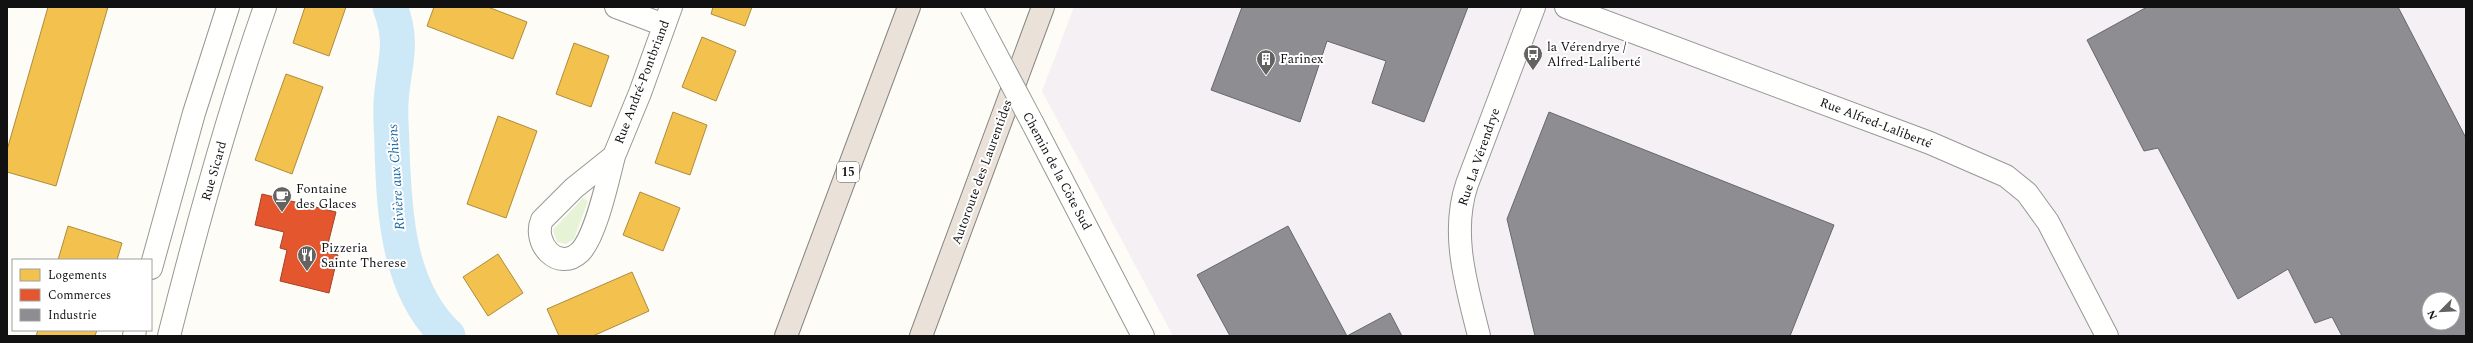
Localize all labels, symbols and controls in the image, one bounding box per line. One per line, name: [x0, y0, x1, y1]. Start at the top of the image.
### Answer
street label: Rue André-Pontbriand: [609, 17, 675, 147]
place label: la Vérendrye / Alfred-Laliberté: [1547, 37, 1641, 72]
bus stop icon: la Vérendrye / Alfred-Laliberté: [1522, 43, 1544, 71]
building icon: Farinex: [1255, 48, 1277, 76]
place label: Farinex: [1280, 49, 1324, 69]
street label: Rue Alfred-Laliberté: [1817, 92, 1935, 154]
street label: Autoroute des Laurentides: [946, 97, 1018, 247]
street label: Rue La Vérendrye: [1453, 105, 1505, 209]
street label: Chemin de la Côte Sud: [1017, 108, 1097, 234]
water label: Rivière aux Chiens: [382, 123, 410, 231]
street label: Rue Sicard: [196, 139, 232, 203]
road number: 15: [837, 162, 859, 182]
place label: Fontaine des Glaces: [296, 179, 357, 214]
cafe icon: Fontaine des Glaces: [271, 185, 293, 213]
place label: Pizzeria Sainte Therese: [321, 238, 406, 273]
restaurant icon: Pizzeria Sainte Therese: [296, 244, 318, 272]
legend: [12, 259, 152, 331]
text: Logements: [48, 266, 107, 285]
text: Commerces: [48, 286, 111, 305]
north arrow: [2421, 291, 2461, 331]
text: Industrie: [48, 306, 97, 325]
text: N: [2423, 307, 2442, 322]

